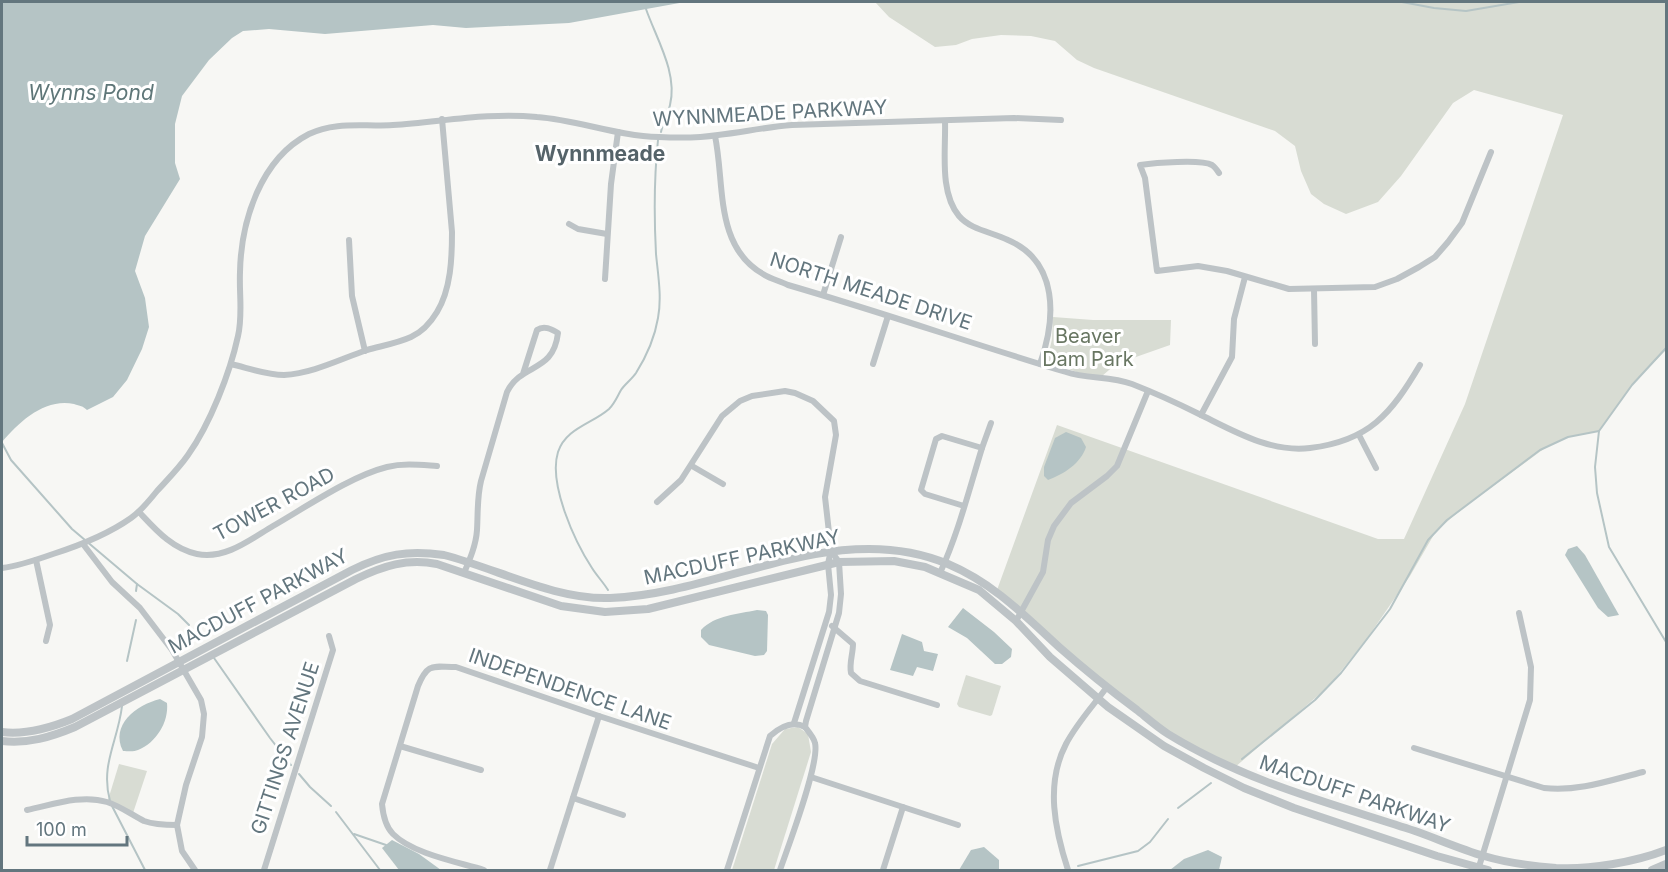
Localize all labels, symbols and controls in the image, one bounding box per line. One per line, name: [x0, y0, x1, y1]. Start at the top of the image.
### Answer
water label: Wynns Pond: [28, 80, 154, 105]
street label: WYNNMEADE PARKWAY: [652, 95, 889, 131]
district label: Wynnmeade: [535, 141, 665, 166]
street label: NORTH MEADE DRIVE: [767, 247, 975, 335]
park label: Beaver Dam Park: [1042, 324, 1134, 371]
street label: TOWER ROAD: [209, 462, 339, 546]
street label: MACDUFF PARKWAY: [642, 524, 843, 590]
street label: MACDUFF PARKWAY: [164, 543, 352, 659]
street label: INDEPENDENCE LANE: [466, 643, 674, 735]
street label: GITTINGS AVENUE: [246, 659, 324, 837]
street label: MACDUFF PARKWAY: [1256, 750, 1454, 838]
scale bar: [27, 809, 128, 847]
text: 100 m: [36, 819, 87, 840]

